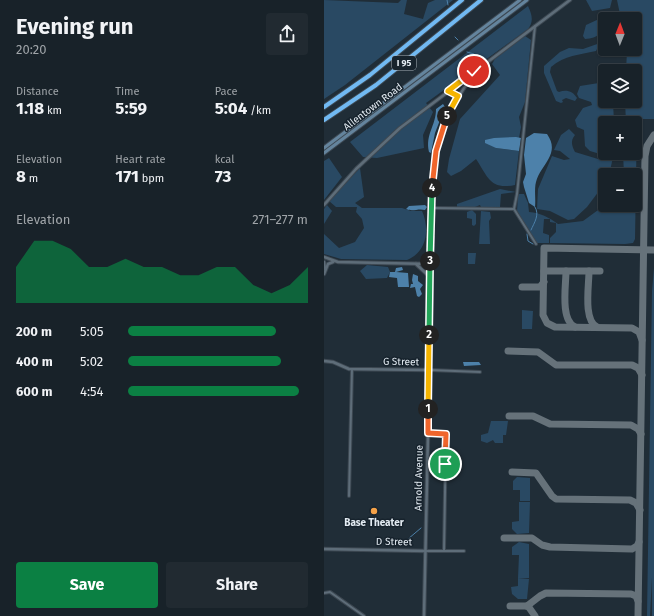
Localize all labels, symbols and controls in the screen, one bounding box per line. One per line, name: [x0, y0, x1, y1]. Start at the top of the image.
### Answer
north arrow: [598, 12, 642, 56]
map controls: [598, 12, 642, 212]
text: Evening run: [16, 13, 133, 40]
button: share: [266, 13, 308, 55]
text: 20:20: [16, 42, 47, 57]
pin: [457, 54, 491, 88]
road number: I 95: [392, 56, 416, 70]
icon: check: [463, 60, 485, 82]
button: layers: [598, 64, 642, 108]
street label: Allentown Road: [341, 81, 405, 133]
text: Distance: [16, 85, 59, 98]
text: Time: [115, 85, 140, 98]
text: Pace: [215, 85, 237, 98]
text: 1.18: [16, 98, 44, 119]
text: 5:59: [115, 98, 147, 119]
text: 5:04: [215, 98, 247, 119]
text: km: [44, 104, 62, 117]
text: /km: [247, 104, 271, 117]
pin: 5: [437, 106, 457, 126]
text: 5: [444, 109, 450, 122]
button: +: [598, 116, 642, 160]
text: Elevation: [16, 153, 62, 166]
text: Heart rate: [115, 153, 165, 166]
text: kcal: [215, 153, 234, 166]
text: 8: [16, 166, 26, 187]
text: 171: [115, 166, 139, 187]
text: 73: [215, 166, 231, 187]
button: −: [598, 168, 642, 212]
text: m: [26, 172, 38, 185]
text: bpm: [139, 172, 164, 185]
pin: 4: [422, 178, 442, 198]
text: 4: [429, 181, 435, 194]
text: Elevation: [16, 212, 70, 227]
text: 271–277 m: [252, 212, 308, 227]
pin: 3: [420, 251, 440, 271]
text: 3: [427, 254, 433, 267]
text: 200 m: [16, 324, 52, 339]
text: 5:05: [80, 324, 103, 339]
pin: 2: [419, 325, 439, 345]
text: 2: [426, 328, 432, 341]
text: 400 m: [16, 354, 53, 369]
text: 5:02: [80, 354, 103, 369]
street label: G Street: [383, 356, 420, 368]
text: 600 m: [16, 384, 53, 399]
text: 4:54: [80, 384, 104, 399]
pin: 1: [418, 399, 438, 419]
text: 1: [425, 402, 431, 415]
street label: Arnold Avenue: [412, 445, 426, 511]
pin: [428, 447, 462, 481]
icon: arrive: [434, 453, 456, 475]
marker: Base Theater: [369, 506, 379, 516]
place label: Base Theater: [344, 517, 405, 529]
street label: D Street: [376, 536, 413, 548]
button: Save: [16, 562, 158, 608]
button: Share: [166, 562, 308, 608]

